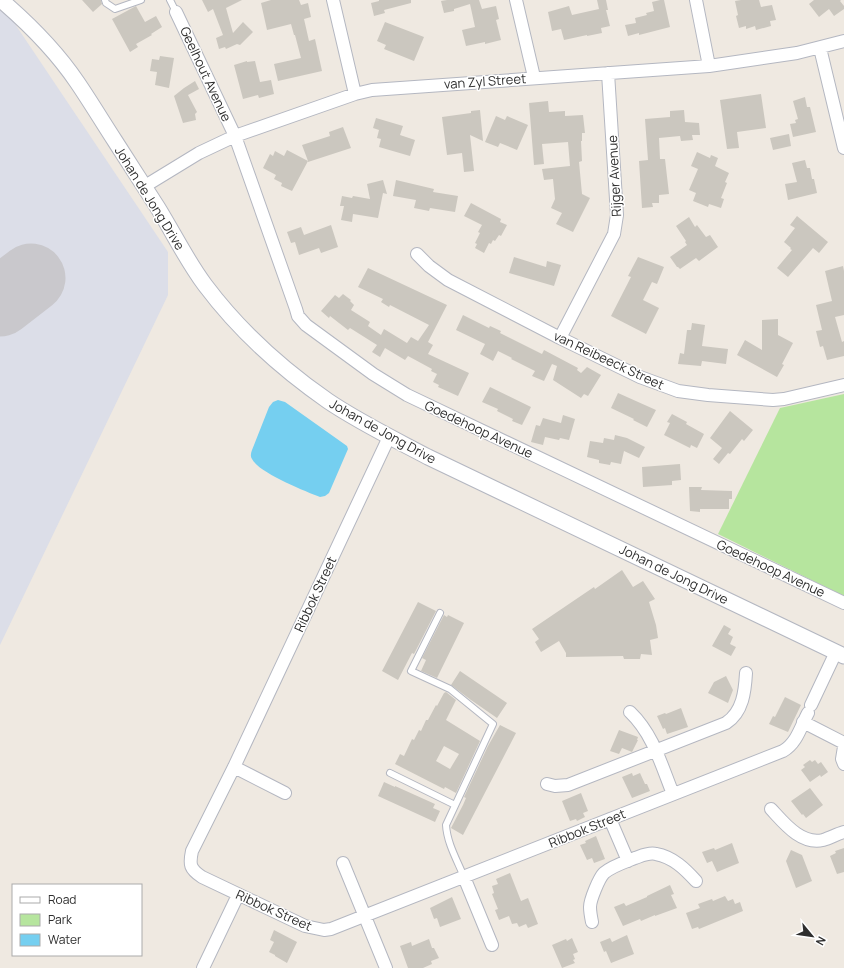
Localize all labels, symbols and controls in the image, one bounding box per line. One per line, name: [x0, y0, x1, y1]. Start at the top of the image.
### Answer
street label: Geelhout Avenue: [176, 24, 236, 125]
street label: van Zyl Street: [443, 69, 527, 93]
street label: Rijger Avenue: [603, 134, 625, 217]
street label: Johan de Jong Drive: [111, 143, 189, 254]
street label: van Reibeeck Street: [551, 327, 667, 393]
street label: Johan de Jong Drive: [327, 394, 440, 468]
street label: Goedehoop Avenue: [422, 396, 536, 462]
street label: Goedehoop Avenue: [714, 535, 828, 601]
street label: Johan de Jong Drive: [617, 540, 732, 608]
street label: Ribbok Street: [290, 553, 340, 635]
street label: Ribbok Street: [546, 804, 628, 852]
legend: [12, 884, 142, 956]
street label: Ribbok Street: [233, 885, 315, 935]
text: Road: [48, 891, 76, 908]
text: Park: [48, 911, 73, 928]
north arrow: [792, 916, 832, 956]
text: Water: [48, 931, 82, 948]
text: N: [813, 934, 830, 948]

